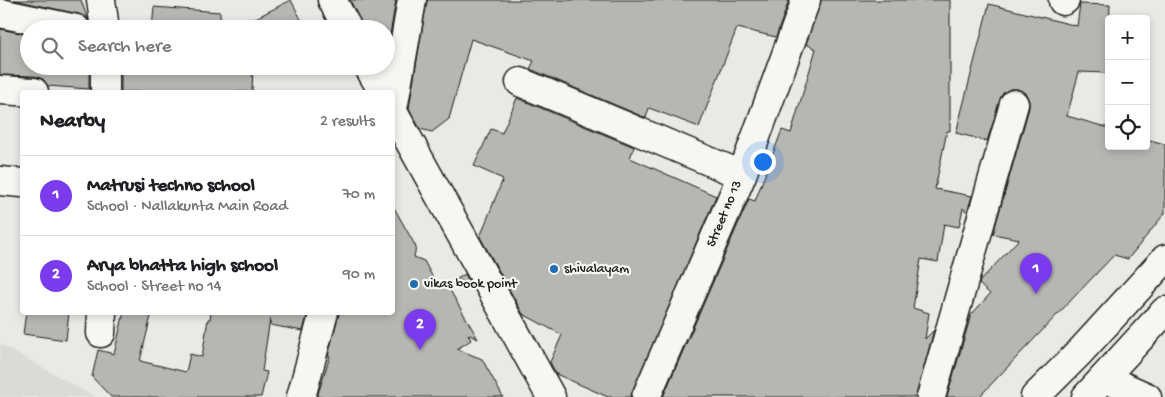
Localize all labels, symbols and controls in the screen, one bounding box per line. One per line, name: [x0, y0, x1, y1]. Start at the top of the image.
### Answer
map controls: [1105, 15, 1150, 150]
button: +: [1105, 15, 1150, 60]
search box: [20, 20, 395, 75]
icon: search: [38, 34, 66, 62]
text: Search here: [78, 36, 172, 59]
button: −: [1105, 60, 1150, 105]
button: locate: [1105, 105, 1150, 150]
text: Nearby: [40, 110, 105, 135]
text: 2 results: [320, 113, 375, 132]
your location: [750, 149, 776, 175]
text: Matrusi techno school: [87, 175, 255, 198]
street label: Street no 13: [703, 178, 747, 250]
text: 1: [53, 186, 59, 205]
text: 70 m: [342, 186, 375, 205]
text: School · Nallakunta Main Road: [87, 198, 288, 217]
pin: 1: [1020, 253, 1052, 294]
text: Arya bhatta high school: [87, 255, 278, 278]
place label: shivalayam: [564, 261, 629, 278]
marker: shivalayam: [548, 263, 560, 275]
text: 2: [52, 266, 60, 285]
text: 90 m: [343, 266, 375, 285]
place label: vikas book point: [424, 276, 518, 293]
text: School · Street no 14: [87, 278, 221, 297]
marker: vikas book point: [408, 278, 420, 290]
pin: 2: [404, 309, 436, 350]

